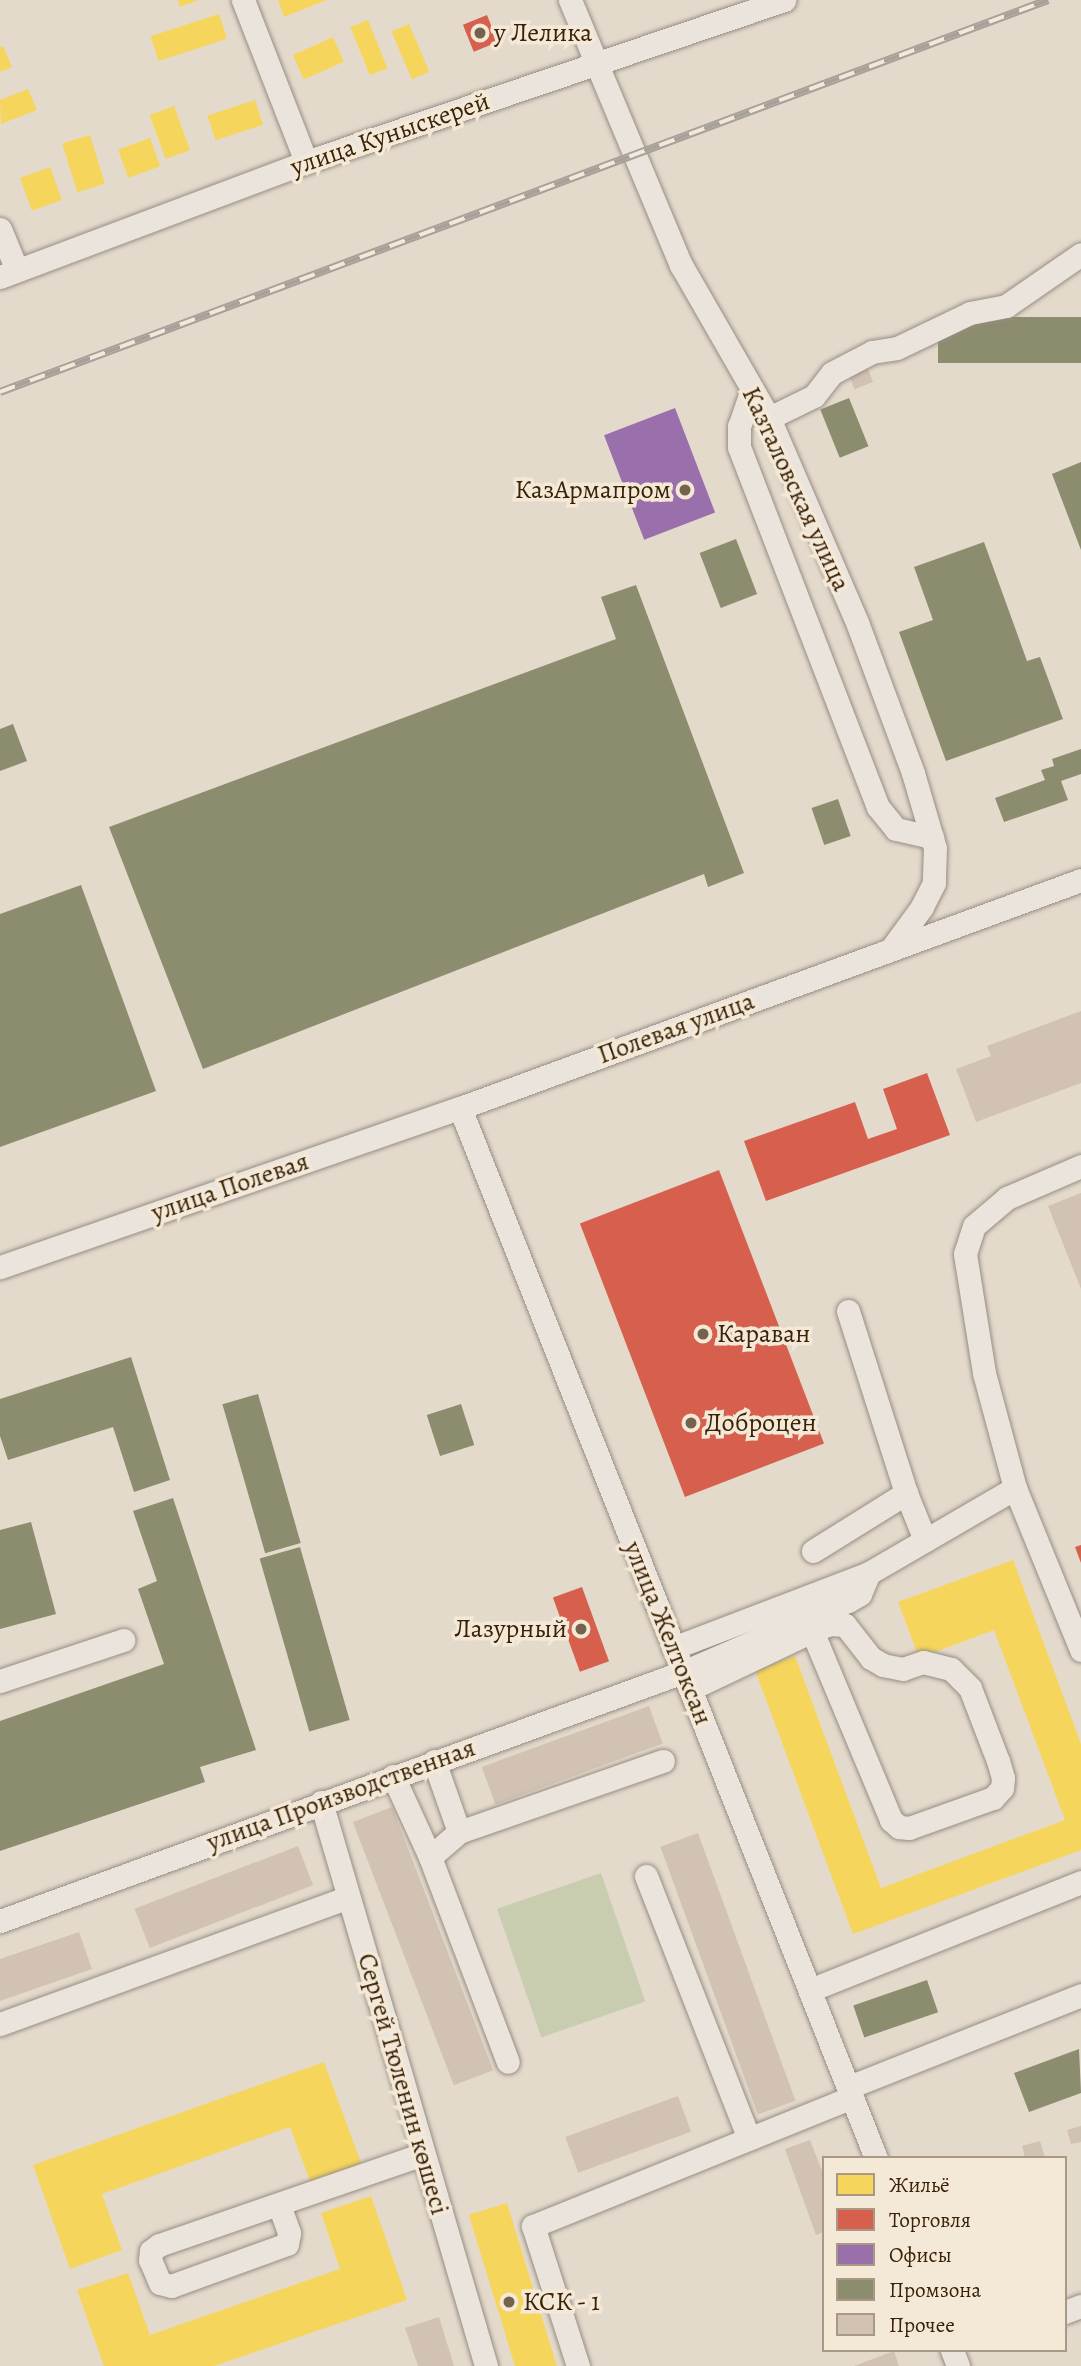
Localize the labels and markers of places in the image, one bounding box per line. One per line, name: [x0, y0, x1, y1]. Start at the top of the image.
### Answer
place label: у Лелика: [494, 17, 592, 49]
marker: у Лелика: [472, 25, 488, 41]
place label: КазАрмапром: [515, 474, 671, 506]
marker: КазАрмапром: [677, 482, 693, 498]
place label: Караван: [717, 1318, 810, 1350]
marker: Караван: [695, 1326, 711, 1342]
place label: Доброцен: [705, 1407, 817, 1439]
marker: Доброцен: [683, 1415, 699, 1431]
place label: Лазурный: [454, 1613, 567, 1645]
marker: Лазурный: [573, 1621, 589, 1637]
place label: КСК - 1: [523, 2286, 601, 2318]
marker: КСК - 1: [501, 2294, 517, 2310]

